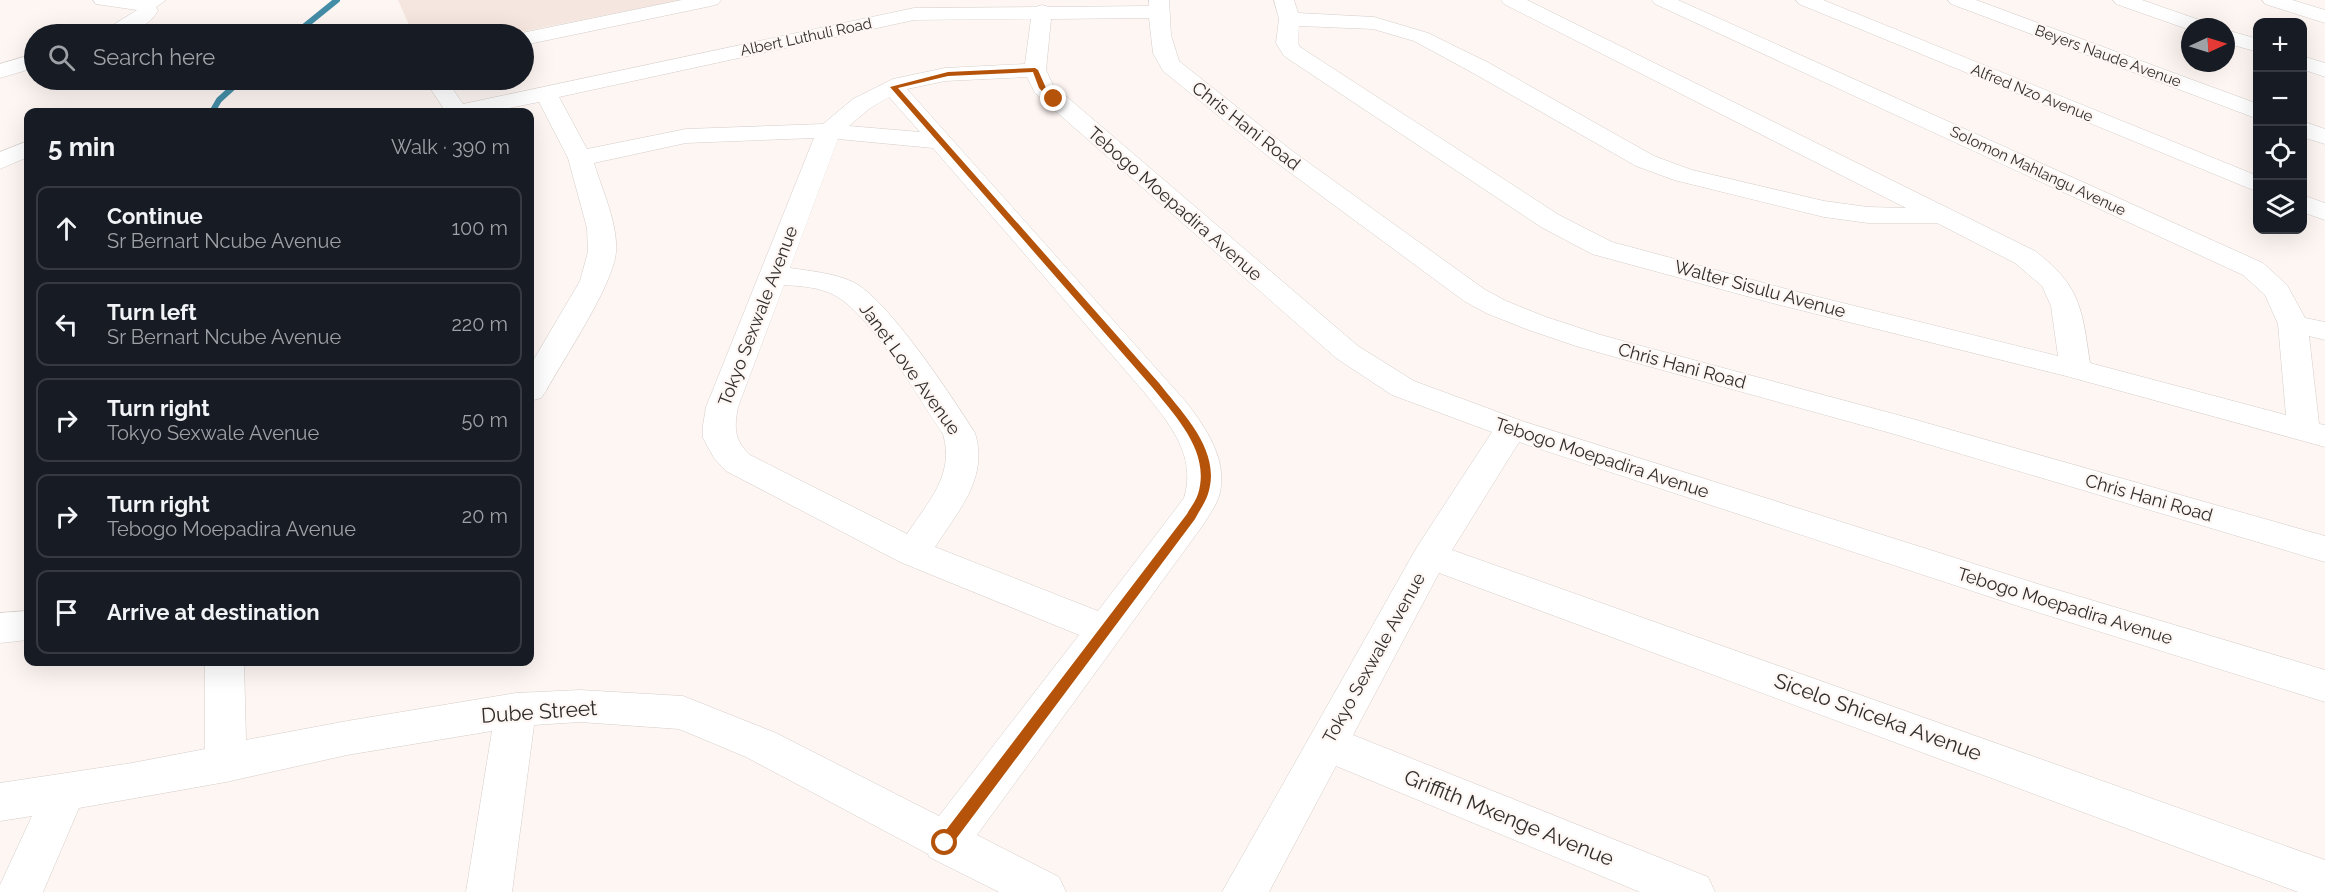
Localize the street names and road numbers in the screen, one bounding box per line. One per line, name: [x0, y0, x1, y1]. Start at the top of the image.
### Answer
street label: Albert Luthuli Road: [739, 14, 873, 60]
street label: Beyers Naude Avenue: [2032, 21, 2184, 91]
street label: Alfred Nzo Avenue: [1968, 60, 2096, 126]
street label: Chris Hani Road: [1188, 77, 1305, 174]
street label: Tebogo Moepadira Avenue: [1084, 122, 1267, 285]
street label: Solomon Mahlangu Avenue: [1947, 122, 2129, 220]
street label: Tokyo Sexwale Avenue: [714, 222, 802, 409]
street label: Walter Sisulu Avenue: [1672, 256, 1849, 322]
street label: Janet Love Avenue: [856, 299, 965, 439]
street label: Chris Hani Road: [1616, 338, 1748, 393]
street label: Tebogo Moepadira Avenue: [1492, 413, 1712, 502]
street label: Chris Hani Road: [2083, 469, 2215, 526]
street label: Tebogo Moepadira Avenue: [1955, 563, 2176, 648]
street label: Tokyo Sexwale Avenue: [1318, 569, 1429, 746]
street label: Sicelo Shiceka Avenue: [1771, 667, 1985, 766]
street label: Dube Street: [480, 695, 598, 728]
street label: Griffith Mxenge Avenue: [1401, 764, 1618, 871]

